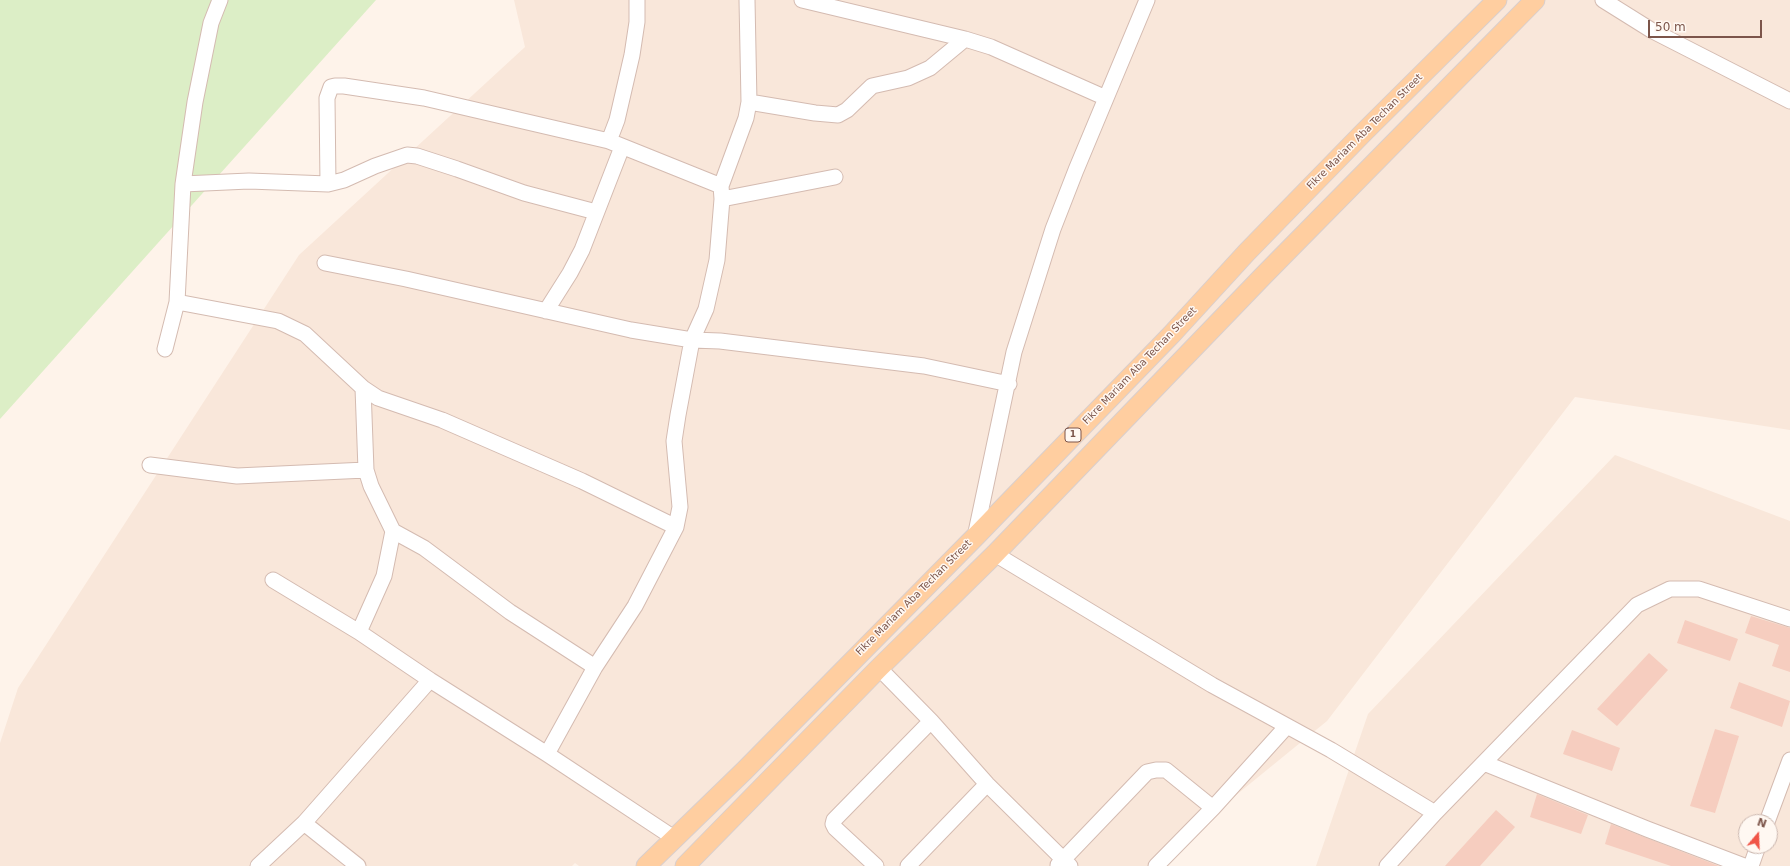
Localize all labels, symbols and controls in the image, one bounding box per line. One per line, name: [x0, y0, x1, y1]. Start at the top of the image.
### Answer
scale bar: [1650, 12, 1764, 38]
text: 50 m: [1655, 20, 1686, 34]
street label: Fikre Mariam Aba Techan Street: [1305, 72, 1425, 192]
street label: Fikre Mariam Aba Techan Street: [1081, 305, 1199, 427]
road number: 1: [1065, 428, 1081, 442]
street label: Fikre Mariam Aba Techan Street: [854, 538, 974, 658]
north arrow: [1738, 814, 1778, 854]
text: N: [1755, 815, 1768, 831]

